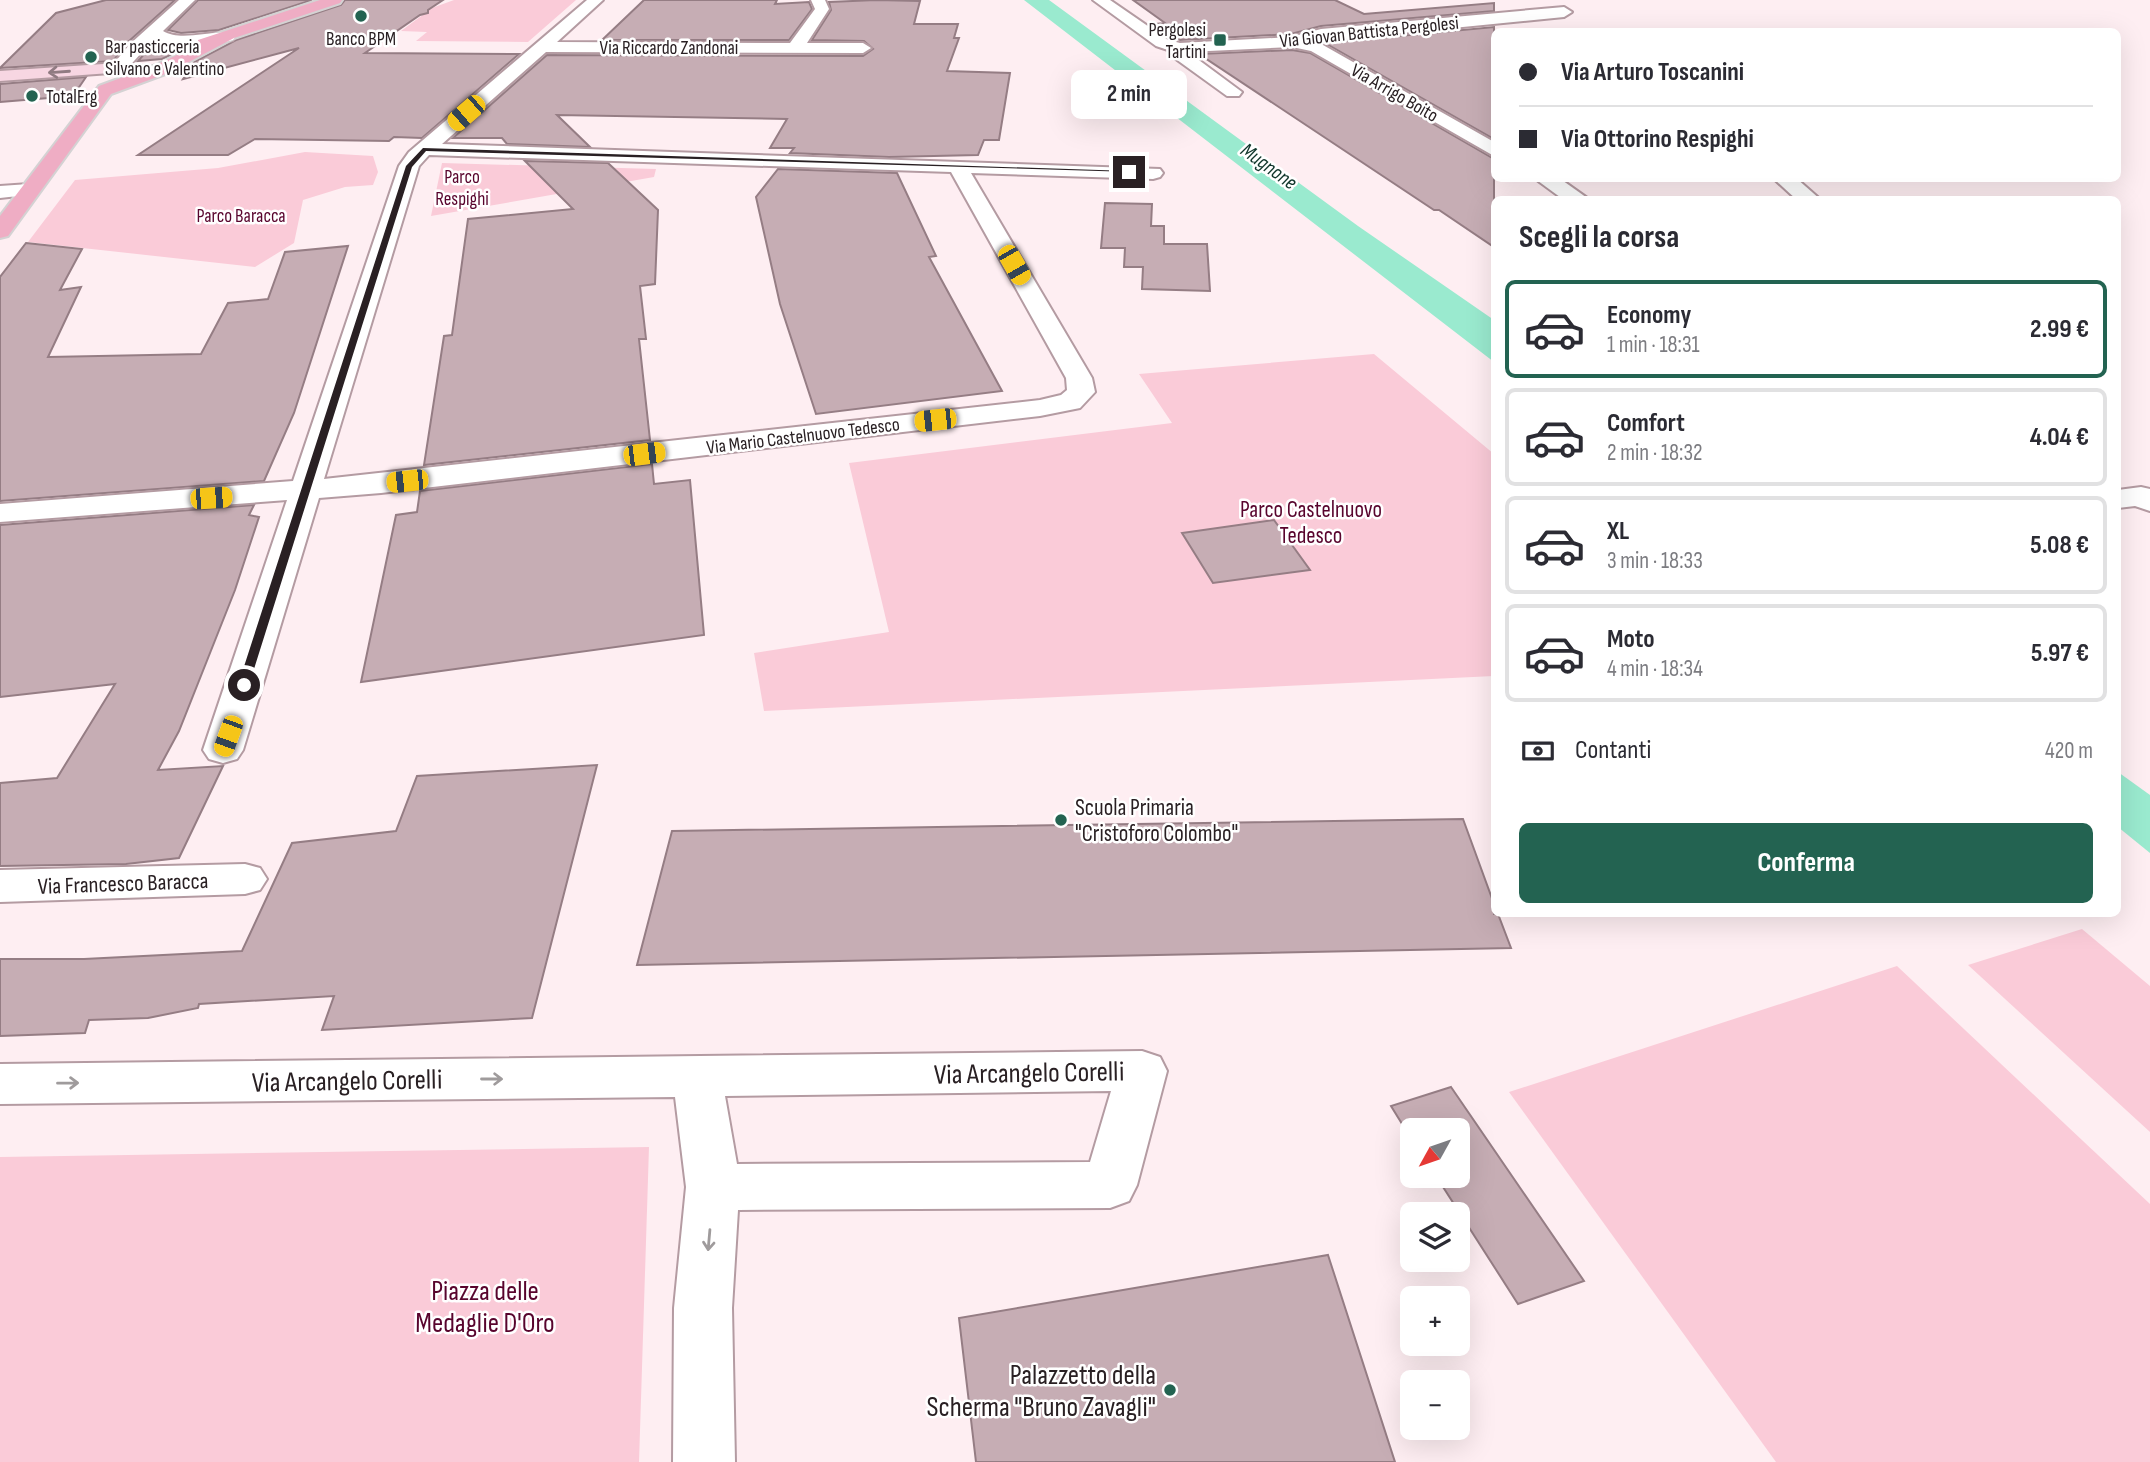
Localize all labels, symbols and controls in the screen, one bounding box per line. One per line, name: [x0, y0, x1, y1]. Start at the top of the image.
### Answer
marker: Banco BPM: [353, 8, 369, 24]
street label: Via Giovan Battista Pergolesi: [1278, 12, 1460, 53]
place label: Pergolesi Tartini: [1148, 19, 1206, 64]
place label: Banco BPM: [326, 28, 396, 51]
marker: Pergolesi Tartini: [1212, 32, 1228, 48]
place label: Bar pasticceria Silvano e Valentino: [105, 36, 224, 81]
street label: Via Riccardo Zandonai: [600, 37, 738, 60]
marker: Bar pasticceria Silvano e Valentino: [83, 49, 99, 65]
text: Via Arturo Toscanini: [1561, 57, 1744, 88]
street label: Via Arrigo Boito: [1346, 59, 1442, 128]
one-way arrow: [48, 65, 71, 78]
callout: 2 min: [1071, 71, 1187, 120]
text: 2 min: [1107, 80, 1151, 108]
place label: TotalErg: [46, 86, 98, 109]
marker: TotalErg: [24, 88, 40, 104]
car: [444, 91, 489, 135]
text: Via Ottorino Respighi: [1561, 124, 1754, 155]
water label: Mugnone: [1236, 138, 1302, 195]
route end: [1113, 156, 1145, 188]
park label: Parco Respighi: [435, 166, 489, 211]
park label: Parco Baracca: [196, 205, 286, 228]
text: Scegli la corsa: [1519, 218, 1679, 257]
car: [995, 242, 1034, 288]
icon: car: [1523, 298, 1586, 361]
text: Economy: [1607, 300, 1691, 331]
text: 2.99 €: [2030, 314, 2089, 345]
text: 1 min · 18:31: [1607, 331, 1700, 359]
icon: car: [1523, 406, 1586, 469]
car: [914, 407, 957, 433]
text: Comfort: [1607, 408, 1685, 439]
street label: Via Mario Castelnuovo Tedesco: [705, 413, 901, 460]
text: 4.04 €: [2030, 422, 2089, 453]
text: 2 min · 18:32: [1607, 439, 1703, 467]
car: [622, 441, 667, 467]
car: [386, 468, 429, 494]
car: [190, 486, 233, 510]
park label: Parco Castelnuovo Tedesco: [1240, 496, 1382, 550]
icon: car: [1523, 514, 1586, 577]
text: XL: [1607, 516, 1629, 547]
text: 5.08 €: [2030, 530, 2089, 561]
text: 3 min · 18:33: [1607, 547, 1703, 575]
icon: car: [1523, 622, 1586, 685]
text: Moto: [1607, 624, 1655, 655]
text: 5.97 €: [2031, 638, 2089, 669]
text: 4 min · 18:34: [1607, 655, 1703, 683]
route start: [228, 669, 260, 701]
car: [211, 713, 246, 759]
icon: cash: [1519, 732, 1557, 770]
text: Contanti: [1575, 735, 1651, 766]
text: 420 m: [2045, 737, 2093, 765]
place label: Scuola Primaria "Cristoforo Colombo": [1075, 794, 1238, 848]
marker: Scuola Primaria "Cristoforo Colombo": [1053, 812, 1069, 828]
button: Conferma: [1519, 823, 2093, 903]
street label: Via Francesco Baracca: [37, 867, 209, 901]
street label: Via Arcangelo Corelli: [934, 1055, 1124, 1092]
street label: Via Arcangelo Corelli: [252, 1063, 442, 1100]
one-way arrow: [480, 1072, 503, 1086]
one-way arrow: [56, 1077, 79, 1090]
north arrow: [1400, 1118, 1470, 1188]
map controls: [1400, 1118, 1470, 1440]
button: layers: [1400, 1202, 1470, 1272]
one-way arrow: [702, 1228, 715, 1251]
park label: Piazza delle Medaglie D'Oro: [415, 1275, 555, 1340]
button: +: [1400, 1286, 1470, 1356]
place label: Palazzetto della Scherma "Bruno Zavagli": [926, 1359, 1156, 1424]
button: −: [1400, 1370, 1470, 1440]
marker: Palazzetto della Scherma "Bruno Zavagli": [1162, 1382, 1178, 1398]

